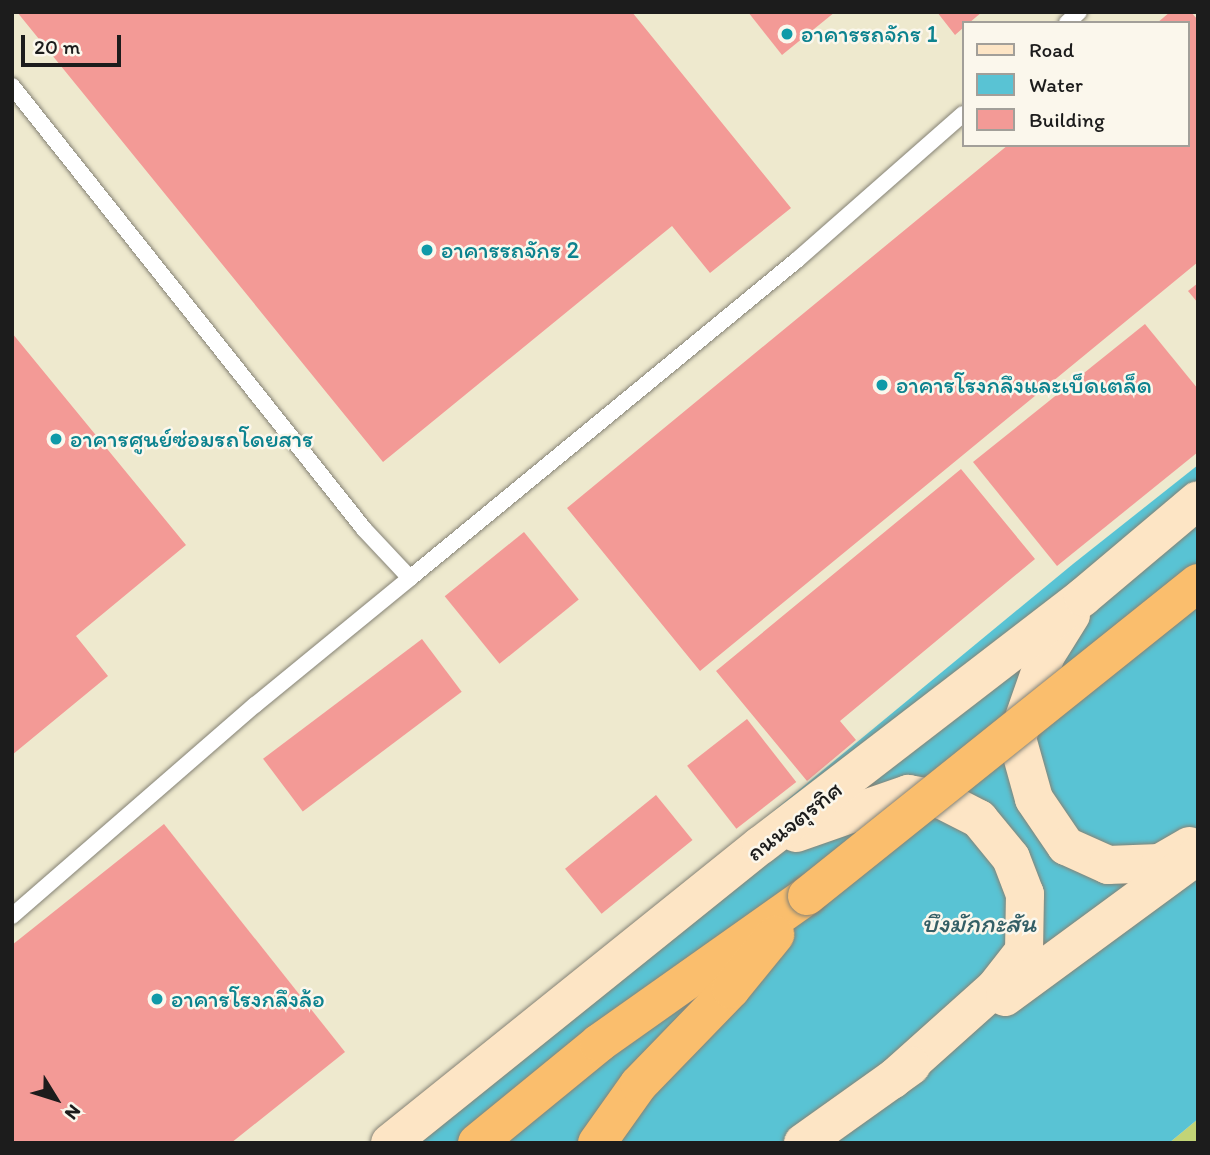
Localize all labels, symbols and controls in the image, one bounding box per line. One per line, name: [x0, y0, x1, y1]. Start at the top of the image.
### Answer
place label: อาคารรถจักร 1: [801, 20, 938, 48]
scale bar: [24, 21, 124, 65]
legend: [962, 21, 1189, 147]
marker: อาคารรถจักร 1: [779, 26, 795, 42]
text: 20 m: [34, 34, 80, 59]
text: Road: [1029, 37, 1074, 62]
text: Water: [1029, 72, 1083, 97]
text: Building: [1029, 107, 1105, 132]
place label: อาคารรถจักร 2: [441, 236, 579, 264]
marker: อาคารรถจักร 2: [419, 242, 435, 258]
place label: อาคารโรงกลึงและเบ็ดเตล็ด: [896, 371, 1152, 399]
marker: อาคารโรงกลึงและเบ็ดเตล็ด: [874, 377, 890, 393]
place label: อาคารศูนย์ซ่อมรถโดยสาร: [70, 425, 313, 453]
marker: อาคารศูนย์ซ่อมรถโดยสาร: [48, 431, 64, 447]
street label: ถนนจตุรทิศ: [741, 775, 847, 867]
water label: บึงมักกะสัน: [922, 908, 1036, 940]
place label: อาคารโรงกลึงล้อ: [171, 985, 325, 1013]
marker: อาคารโรงกลึงล้อ: [149, 991, 165, 1007]
north arrow: [21, 1064, 91, 1134]
text: N: [60, 1100, 86, 1124]

